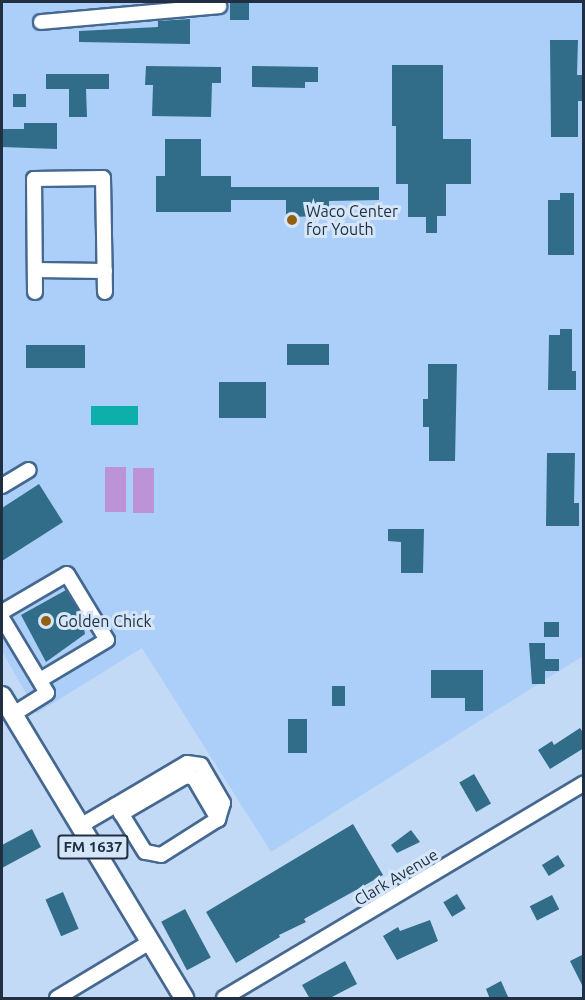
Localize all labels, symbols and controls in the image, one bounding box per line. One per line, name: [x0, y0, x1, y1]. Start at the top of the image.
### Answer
place label: Waco Center for Youth: [306, 201, 398, 239]
marker: Waco Center for Youth: [283, 211, 301, 229]
place label: Golden Chick: [58, 611, 152, 631]
marker: Golden Chick: [39, 614, 53, 628]
road number: FM 1637: [57, 835, 129, 859]
street label: Clark Avenue: [351, 845, 441, 909]

